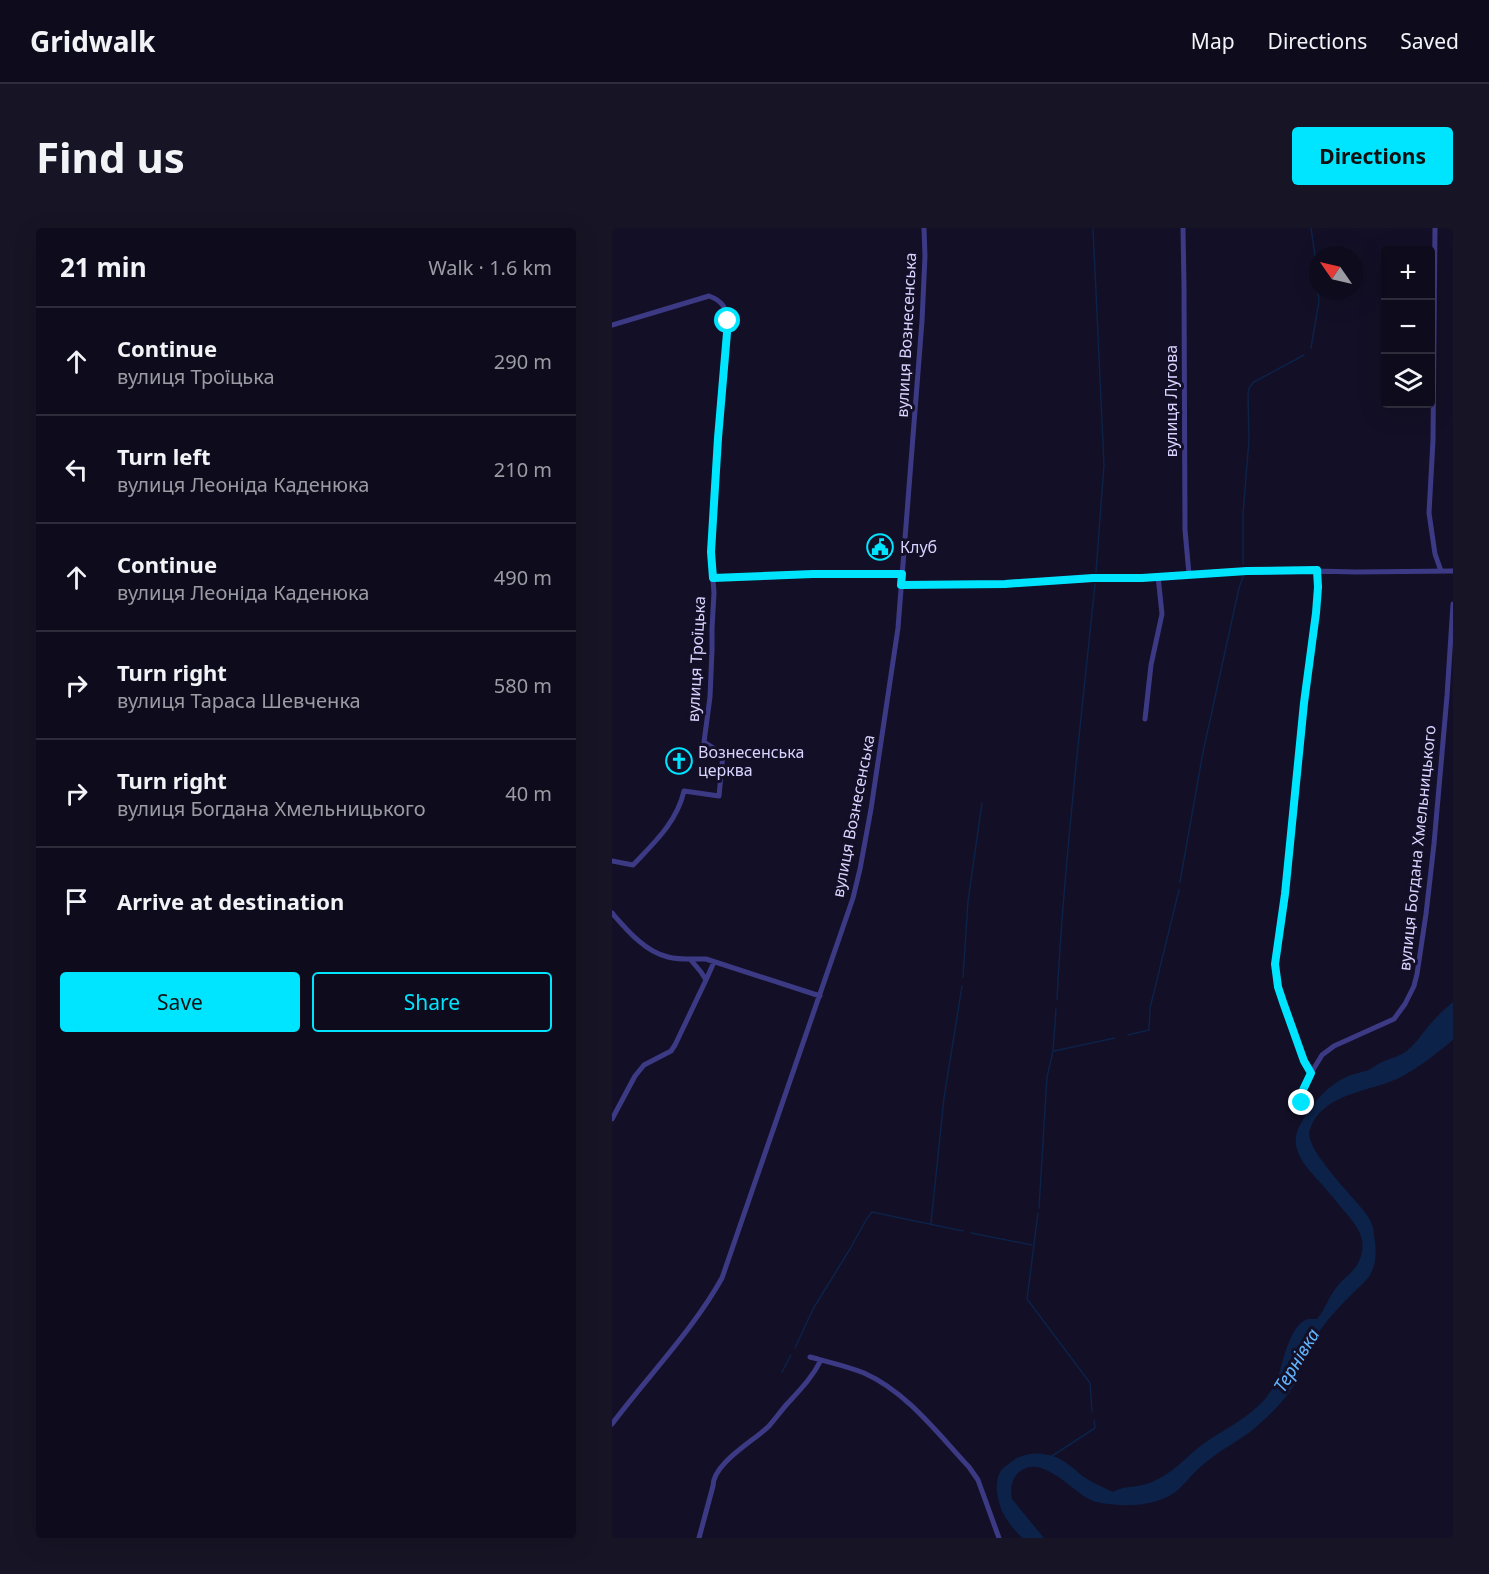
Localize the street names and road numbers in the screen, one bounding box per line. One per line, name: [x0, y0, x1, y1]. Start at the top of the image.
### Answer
street label: вулиця Вознесенська: [891, 252, 921, 418]
street label: вулиця Лугова: [1160, 345, 1182, 457]
street label: вулиця Троїцька: [682, 595, 710, 723]
street label: вулиця Богдана Хмельницького: [1393, 724, 1441, 972]
street label: вулиця Вознесенська: [826, 733, 880, 899]

